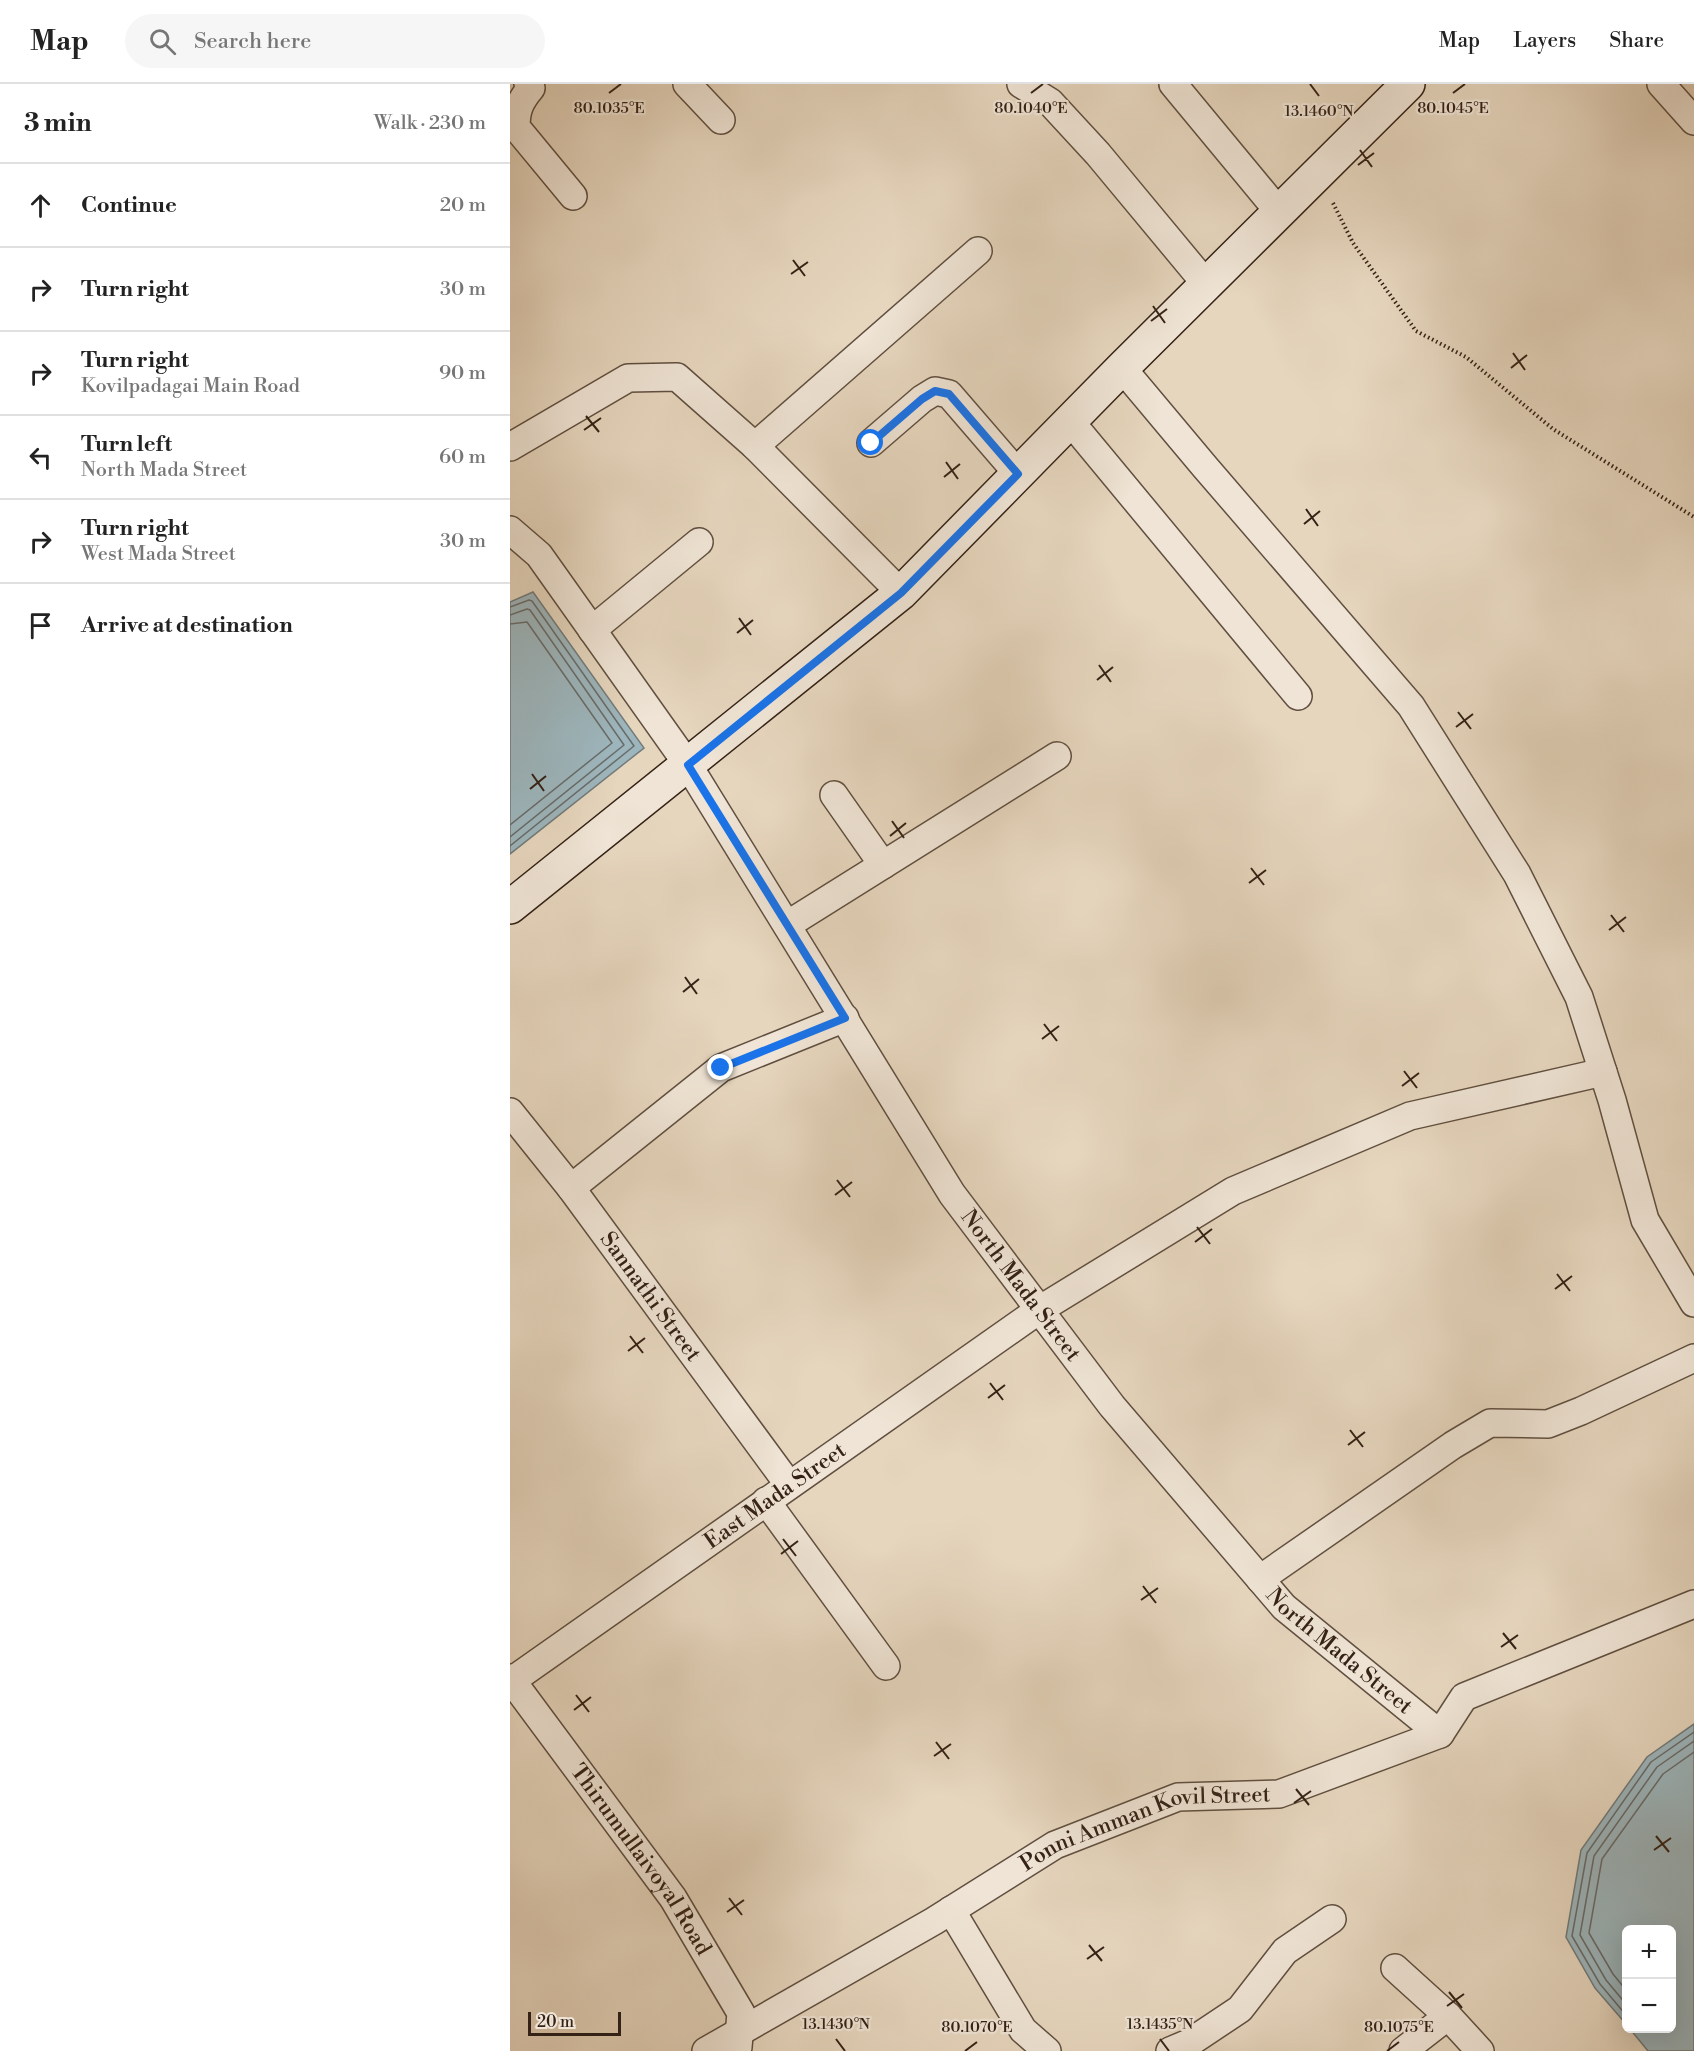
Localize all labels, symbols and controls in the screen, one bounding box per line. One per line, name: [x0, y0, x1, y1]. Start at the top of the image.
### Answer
search box: [125, 14, 545, 68]
text: Map: [30, 24, 89, 59]
icon: search: [146, 25, 179, 58]
text: Search here: [194, 28, 311, 55]
text: Map: [1439, 28, 1480, 54]
text: Layers: [1513, 28, 1576, 54]
text: Share: [1609, 28, 1664, 54]
text: 80.1035°E: [573, 99, 645, 118]
text: 80.1040°E: [994, 99, 1068, 118]
text: 80.1045°E: [1417, 99, 1489, 118]
text: 13.1460°N: [1285, 102, 1353, 121]
text: 3 min: [24, 107, 92, 139]
text: Walk · 230 m: [374, 111, 486, 136]
icon: ahead: [24, 189, 57, 222]
text: Continue: [81, 192, 177, 219]
text: 20 m: [440, 193, 486, 218]
icon: right: [24, 273, 57, 306]
text: Turn right: [81, 276, 189, 303]
text: 30 m: [440, 277, 486, 302]
text: Turn right: [81, 347, 189, 374]
icon: right: [24, 357, 57, 390]
text: 90 m: [439, 361, 486, 386]
text: Kovilpadagai Main Road: [81, 374, 300, 399]
route start: [857, 429, 883, 455]
text: Turn left: [81, 431, 172, 458]
icon: left: [24, 441, 57, 474]
text: 60 m: [439, 445, 486, 470]
text: North Mada Street: [81, 458, 247, 483]
text: Turn right: [81, 515, 189, 542]
icon: right: [24, 525, 57, 558]
text: 30 m: [440, 529, 486, 554]
text: West Mada Street: [81, 542, 236, 567]
icon: arrive: [24, 609, 57, 642]
text: Arrive at destination: [81, 612, 293, 639]
route end: [707, 1054, 733, 1080]
street label: North Mada Street: [955, 1204, 1087, 1367]
street label: Sannathi Street: [594, 1226, 707, 1367]
street label: East Mada Street: [699, 1436, 851, 1555]
street label: North Mada Street: [1260, 1582, 1418, 1720]
street label: Thirumullaivoyal Road: [565, 1758, 717, 1960]
street label: Ponni Amman Kovil Street: [1015, 1781, 1271, 1877]
map controls: [1622, 1925, 1676, 2033]
button: +: [1622, 1925, 1676, 1979]
button: −: [1622, 1979, 1676, 2033]
scale bar: [528, 2009, 621, 2036]
text: 20 m: [537, 2012, 574, 2032]
text: 13.1430°N: [802, 2015, 870, 2034]
text: 13.1435°N: [1127, 2015, 1193, 2034]
text: 80.1070°E: [941, 2018, 1013, 2037]
text: 80.1075°E: [1364, 2018, 1434, 2037]

